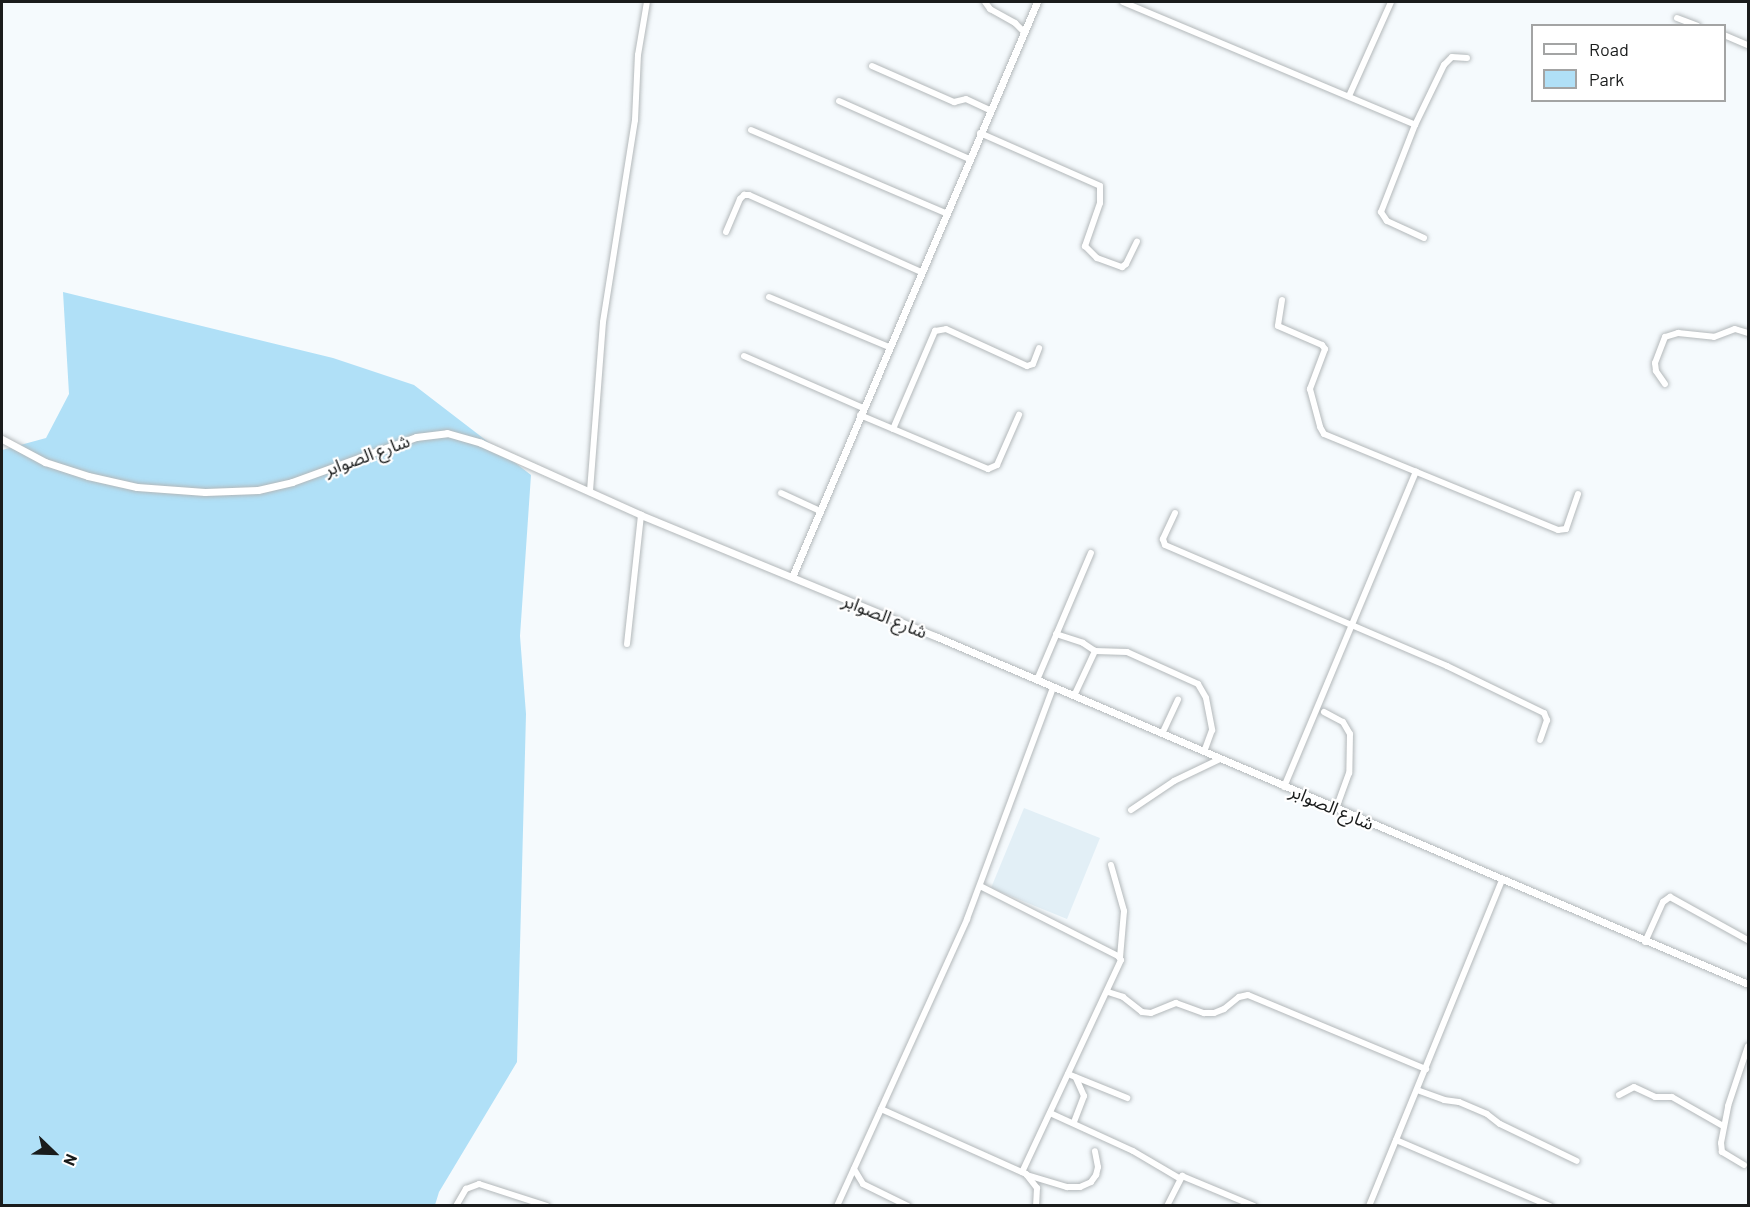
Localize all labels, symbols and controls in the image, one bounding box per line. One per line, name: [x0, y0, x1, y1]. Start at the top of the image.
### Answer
legend: [1531, 24, 1726, 102]
text: Road: [1589, 38, 1629, 60]
text: Park: [1589, 68, 1624, 90]
street label: شارع الصوابر: [321, 430, 413, 480]
street label: شارع الصوابر: [839, 589, 931, 643]
street label: شارع الصوابر: [1287, 780, 1377, 834]
north arrow: [24, 1123, 84, 1183]
text: N: [60, 1152, 82, 1169]

